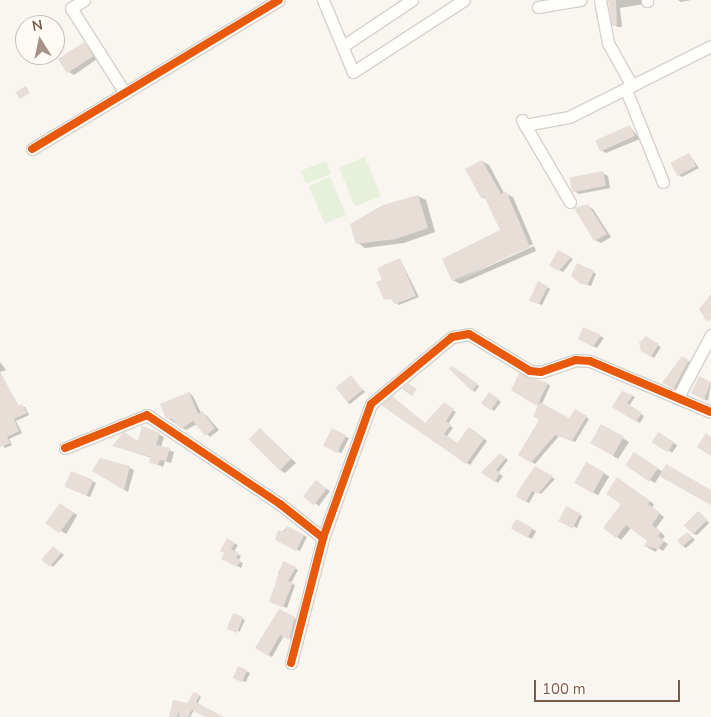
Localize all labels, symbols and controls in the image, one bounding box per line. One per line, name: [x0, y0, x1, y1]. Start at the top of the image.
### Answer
north arrow: [15, 15, 65, 65]
text: N: [31, 15, 44, 36]
scale bar: [536, 670, 682, 702]
text: 100 m: [542, 679, 586, 699]

